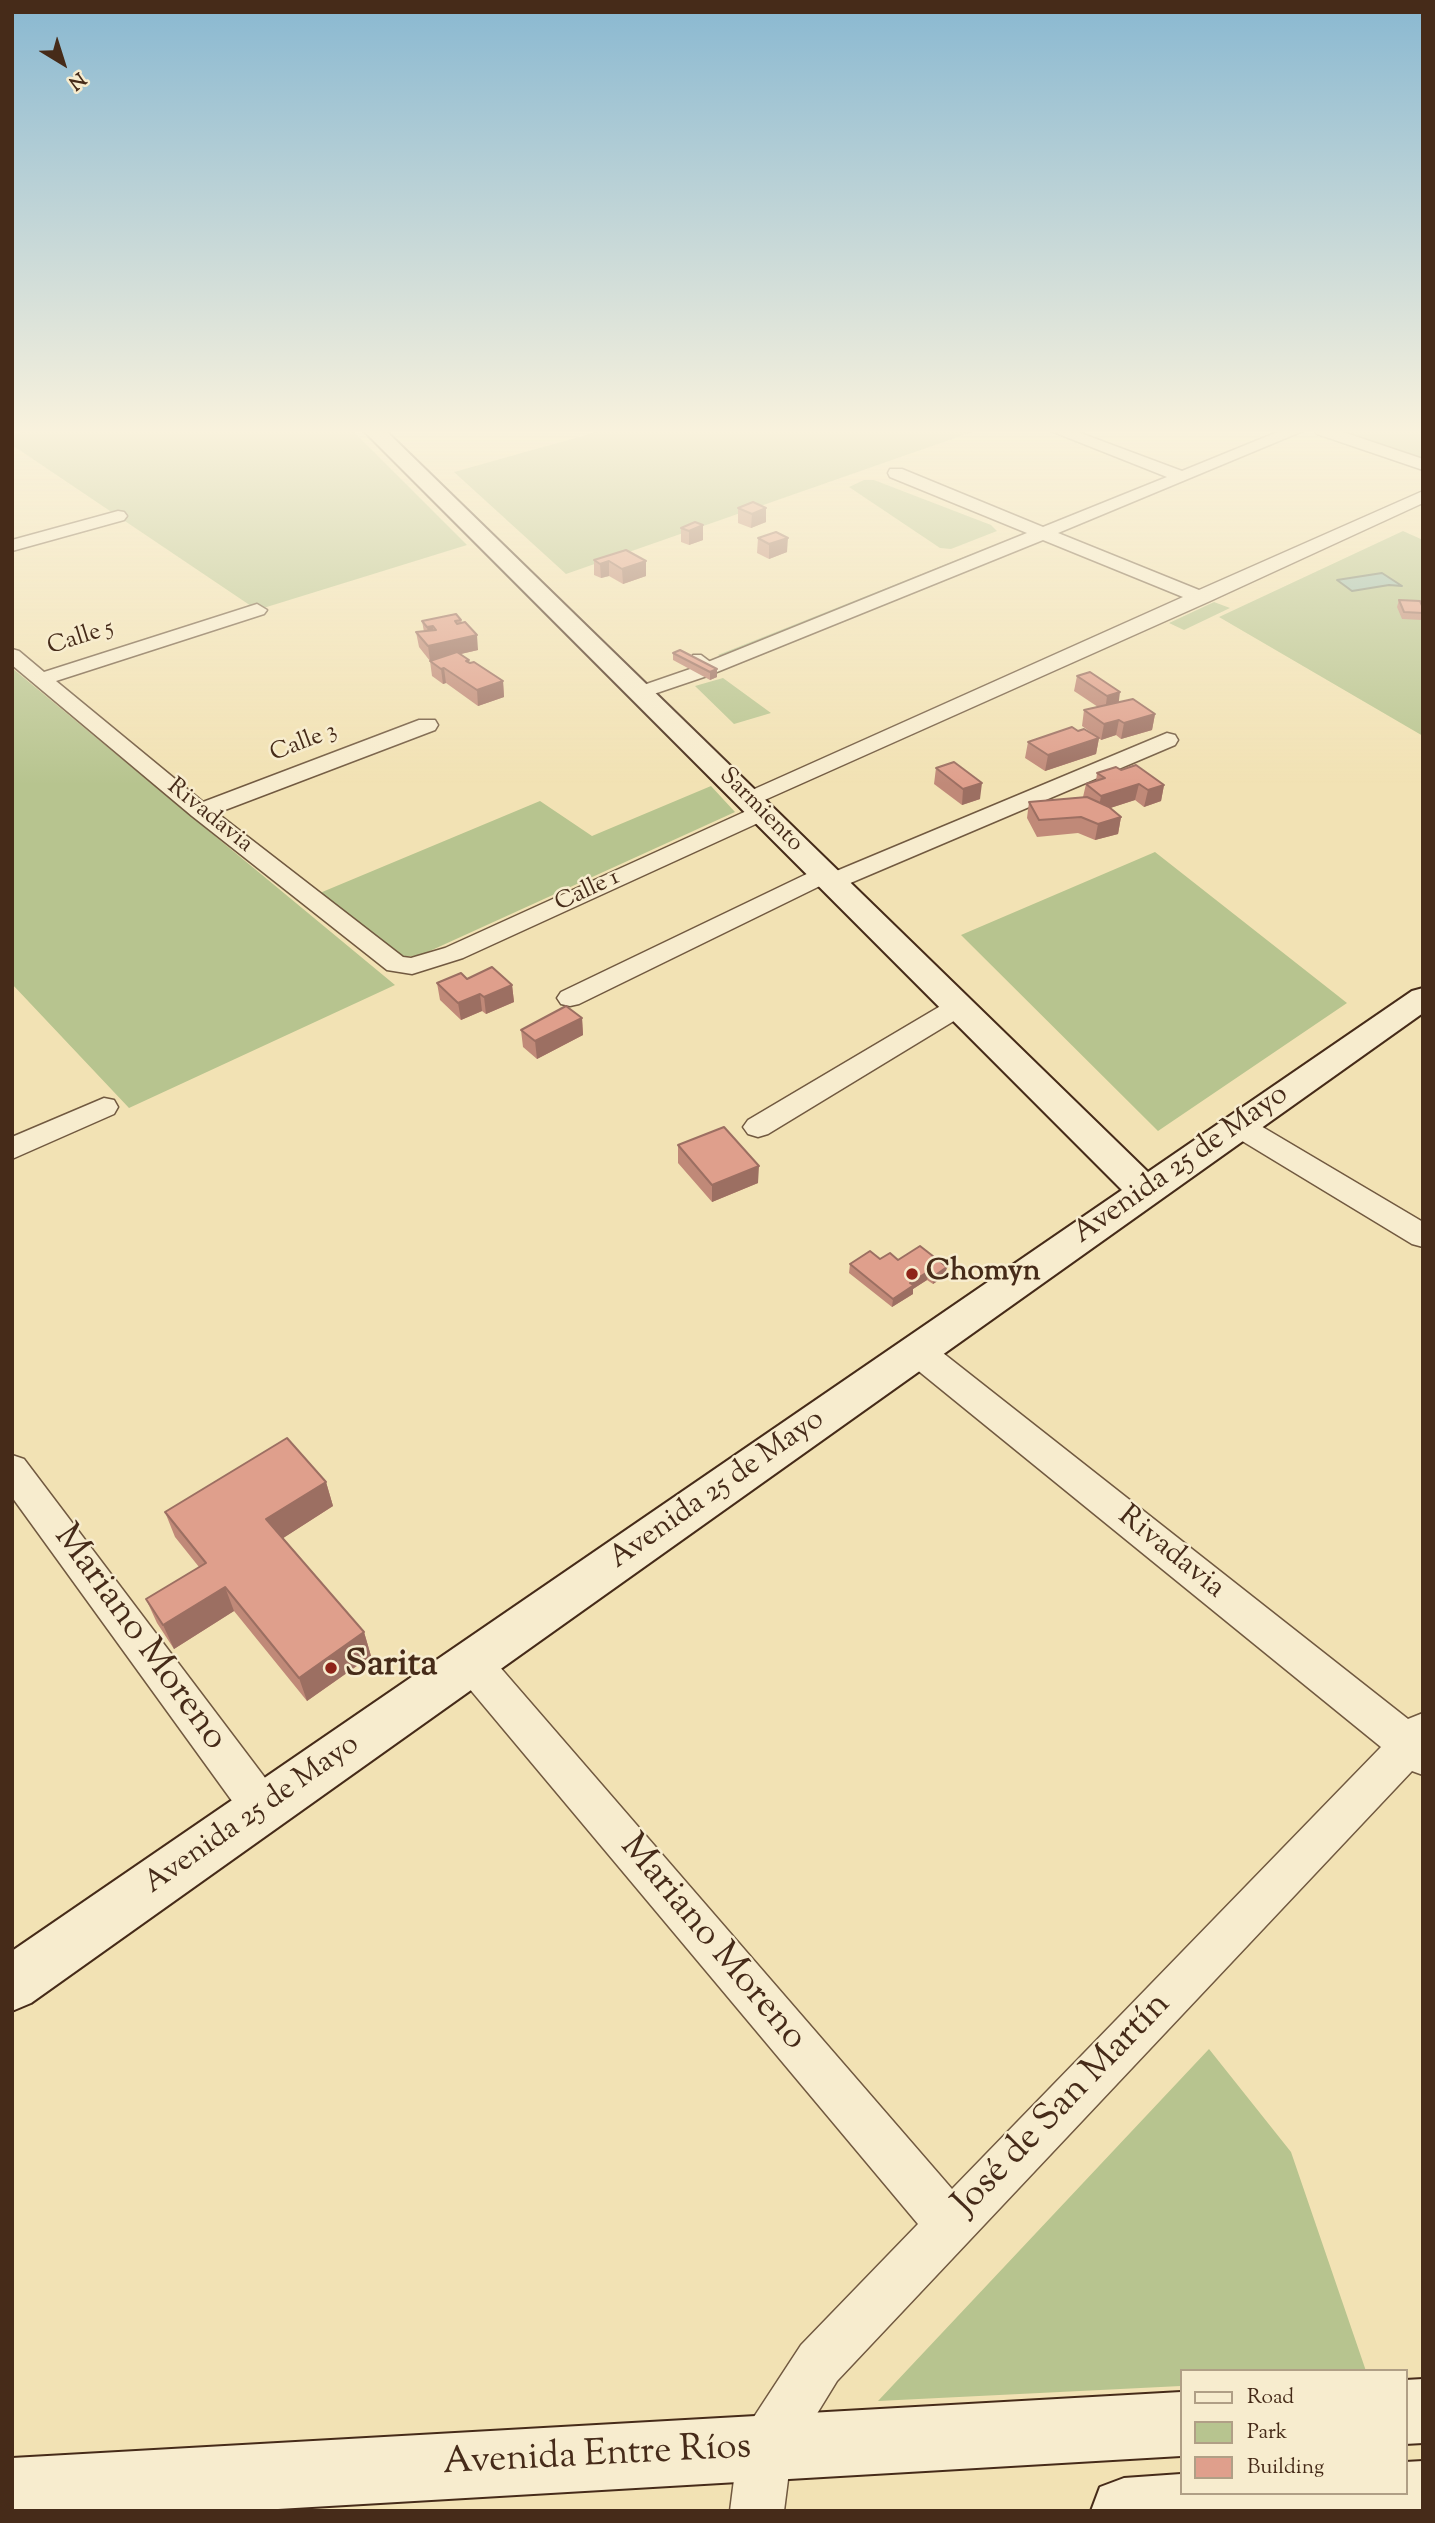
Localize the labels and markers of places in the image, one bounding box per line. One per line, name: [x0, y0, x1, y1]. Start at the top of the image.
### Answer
place label: Chomyn: [926, 1256, 1041, 1292]
marker: Chomyn: [904, 1266, 920, 1282]
place label: Sarita: [345, 1646, 437, 1690]
marker: Sarita: [323, 1660, 339, 1676]

